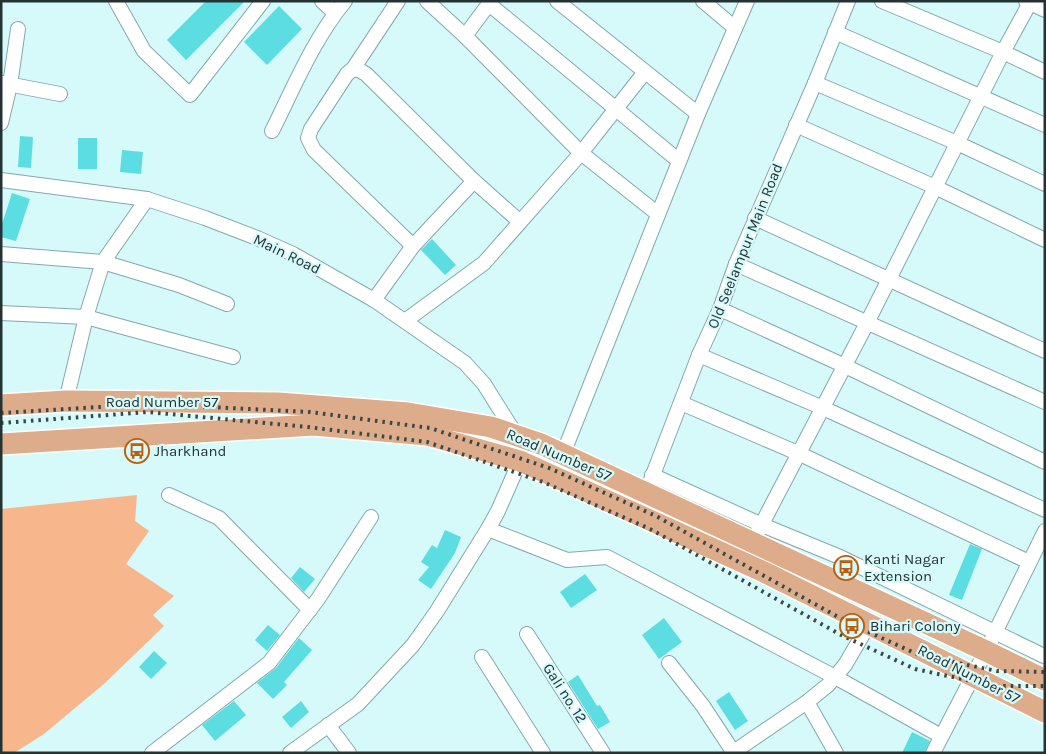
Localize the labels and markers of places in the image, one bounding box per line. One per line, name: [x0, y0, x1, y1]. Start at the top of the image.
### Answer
bus stop icon: Jharkhand: [124, 438, 150, 464]
place label: Jharkhand: [154, 442, 227, 460]
place label: Kanti Nagar Extension: [864, 550, 945, 585]
bus stop icon: Kanti Nagar Extension: [833, 555, 859, 581]
bus stop icon: Bihari Colony: [839, 613, 865, 639]
place label: Bihari Colony: [870, 617, 960, 635]

